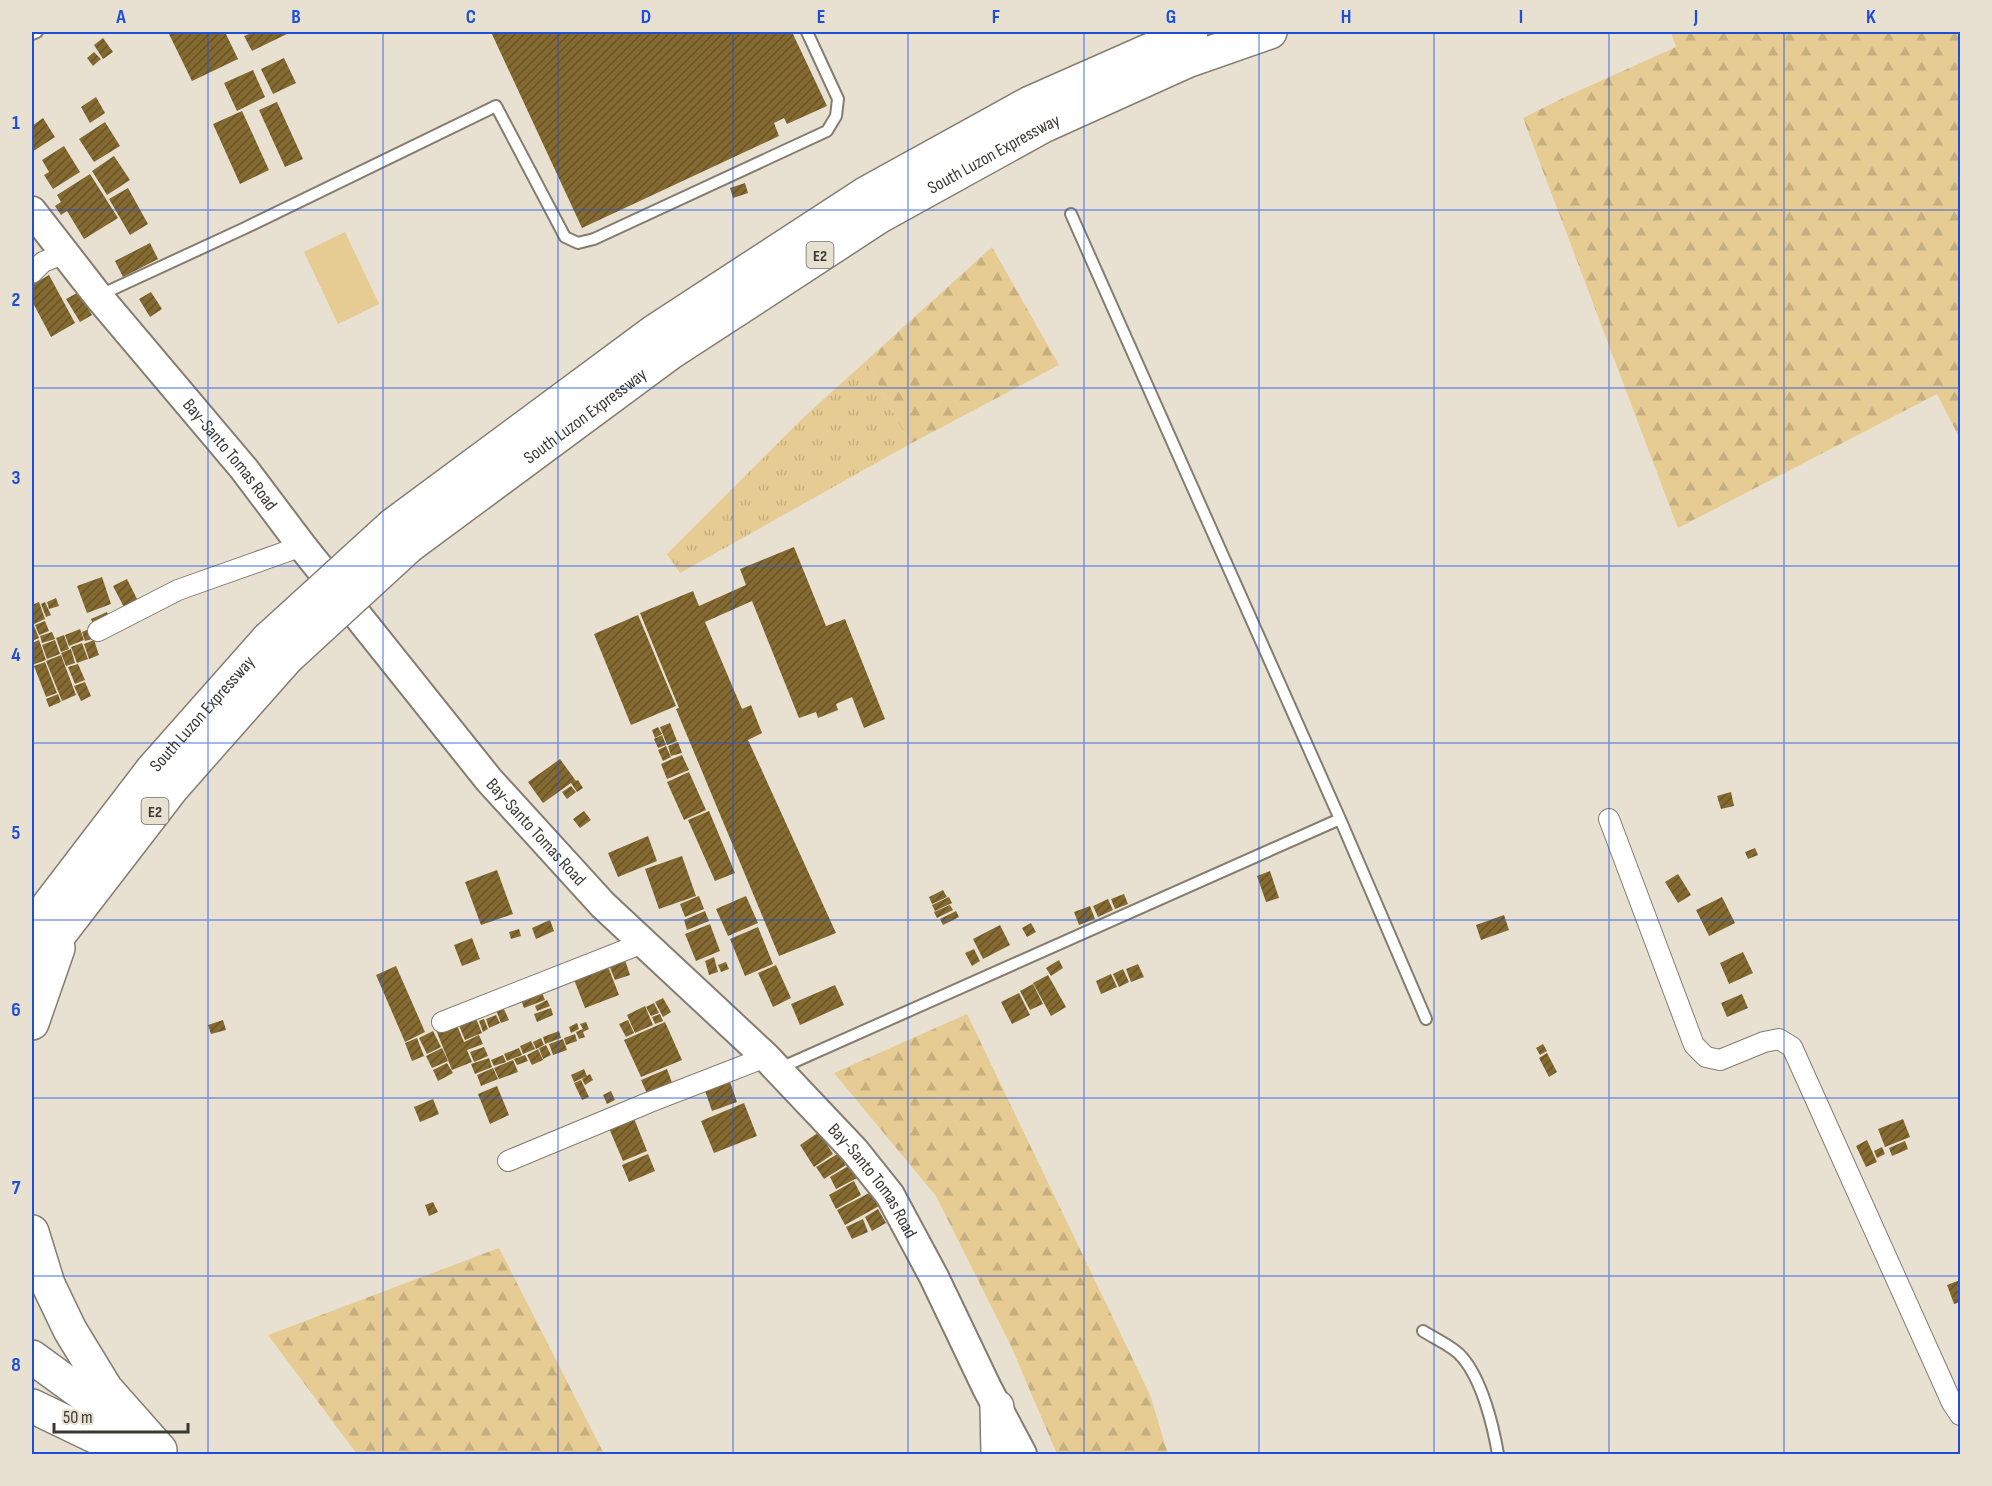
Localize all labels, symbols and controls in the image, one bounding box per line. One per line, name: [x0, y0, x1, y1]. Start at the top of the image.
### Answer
text: A: [115, 5, 126, 29]
text: B: [291, 5, 301, 29]
text: C: [466, 5, 476, 29]
text: D: [641, 5, 651, 29]
text: E: [817, 5, 825, 29]
text: F: [992, 5, 1000, 29]
text: G: [1166, 5, 1176, 29]
text: H: [1341, 5, 1351, 29]
text: I: [1519, 5, 1523, 29]
text: J: [1693, 5, 1698, 29]
text: K: [1866, 5, 1876, 29]
street label: South Luzon Expressway: [924, 110, 1063, 199]
text: 1: [12, 111, 20, 135]
road number: E2: [806, 242, 834, 268]
text: 2: [12, 288, 20, 312]
street label: South Luzon Expressway: [520, 364, 651, 468]
street label: Bay-Santo Tomas Road: [178, 395, 281, 515]
text: 3: [12, 466, 21, 490]
text: 4: [11, 643, 21, 667]
street label: South Luzon Expressway: [146, 652, 259, 776]
street label: Bay-Santo Tomas Road: [482, 774, 590, 890]
road number: E2: [142, 798, 168, 824]
text: 5: [12, 821, 21, 845]
text: 6: [11, 998, 21, 1022]
street label: Bay-Santo Tomas Road: [823, 1119, 921, 1242]
text: 7: [12, 1176, 21, 1200]
text: 8: [11, 1353, 21, 1377]
scale bar: [54, 1396, 188, 1434]
text: 50 m: [63, 1407, 93, 1428]

